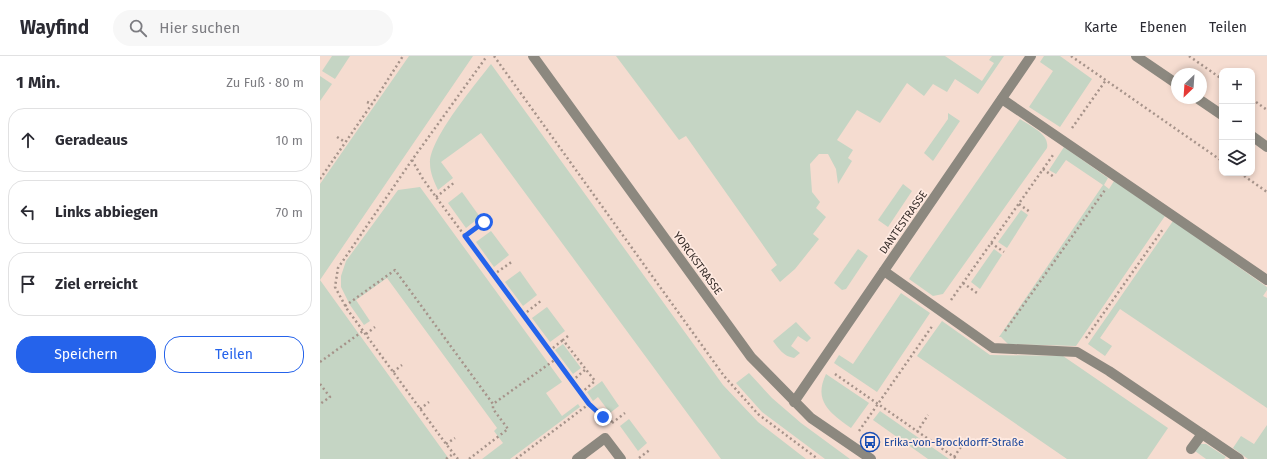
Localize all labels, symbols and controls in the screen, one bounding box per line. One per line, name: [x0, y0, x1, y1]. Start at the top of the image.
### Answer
search box: [113, 10, 393, 46]
text: Wayfind: [20, 16, 89, 39]
icon: search: [127, 17, 149, 39]
text: Hier suchen: [159, 19, 240, 37]
text: Karte: [1084, 19, 1118, 36]
text: Ebenen: [1140, 19, 1187, 36]
text: Teilen: [1209, 19, 1247, 36]
north arrow: [1171, 68, 1207, 104]
map controls: [1219, 68, 1255, 176]
button: +: [1219, 68, 1255, 104]
text: 1 Min.: [16, 72, 60, 93]
text: Zu Fuß · 80 m: [226, 75, 304, 90]
button: −: [1219, 104, 1255, 140]
icon: ahead: [17, 129, 39, 151]
text: Geradeaus: [55, 131, 128, 149]
text: 10 m: [276, 133, 303, 148]
button: layers: [1219, 140, 1255, 176]
street label: DANTESTRASSE: [877, 188, 930, 256]
icon: left: [17, 201, 39, 223]
text: Links abbiegen: [55, 203, 158, 221]
text: 70 m: [276, 205, 303, 220]
route start: [475, 213, 493, 231]
street label: YORCKSTRASSE: [670, 229, 725, 297]
icon: arrive: [17, 273, 39, 295]
text: Ziel erreicht: [55, 275, 138, 293]
button: Speichern: [16, 336, 156, 373]
button: Teilen: [164, 336, 304, 373]
route end: [594, 408, 612, 426]
bus stop icon: Erika-von-Brockdorff-Straße: [859, 431, 881, 453]
place label: Erika-von-Brockdorff-Straße: [884, 436, 1024, 449]

